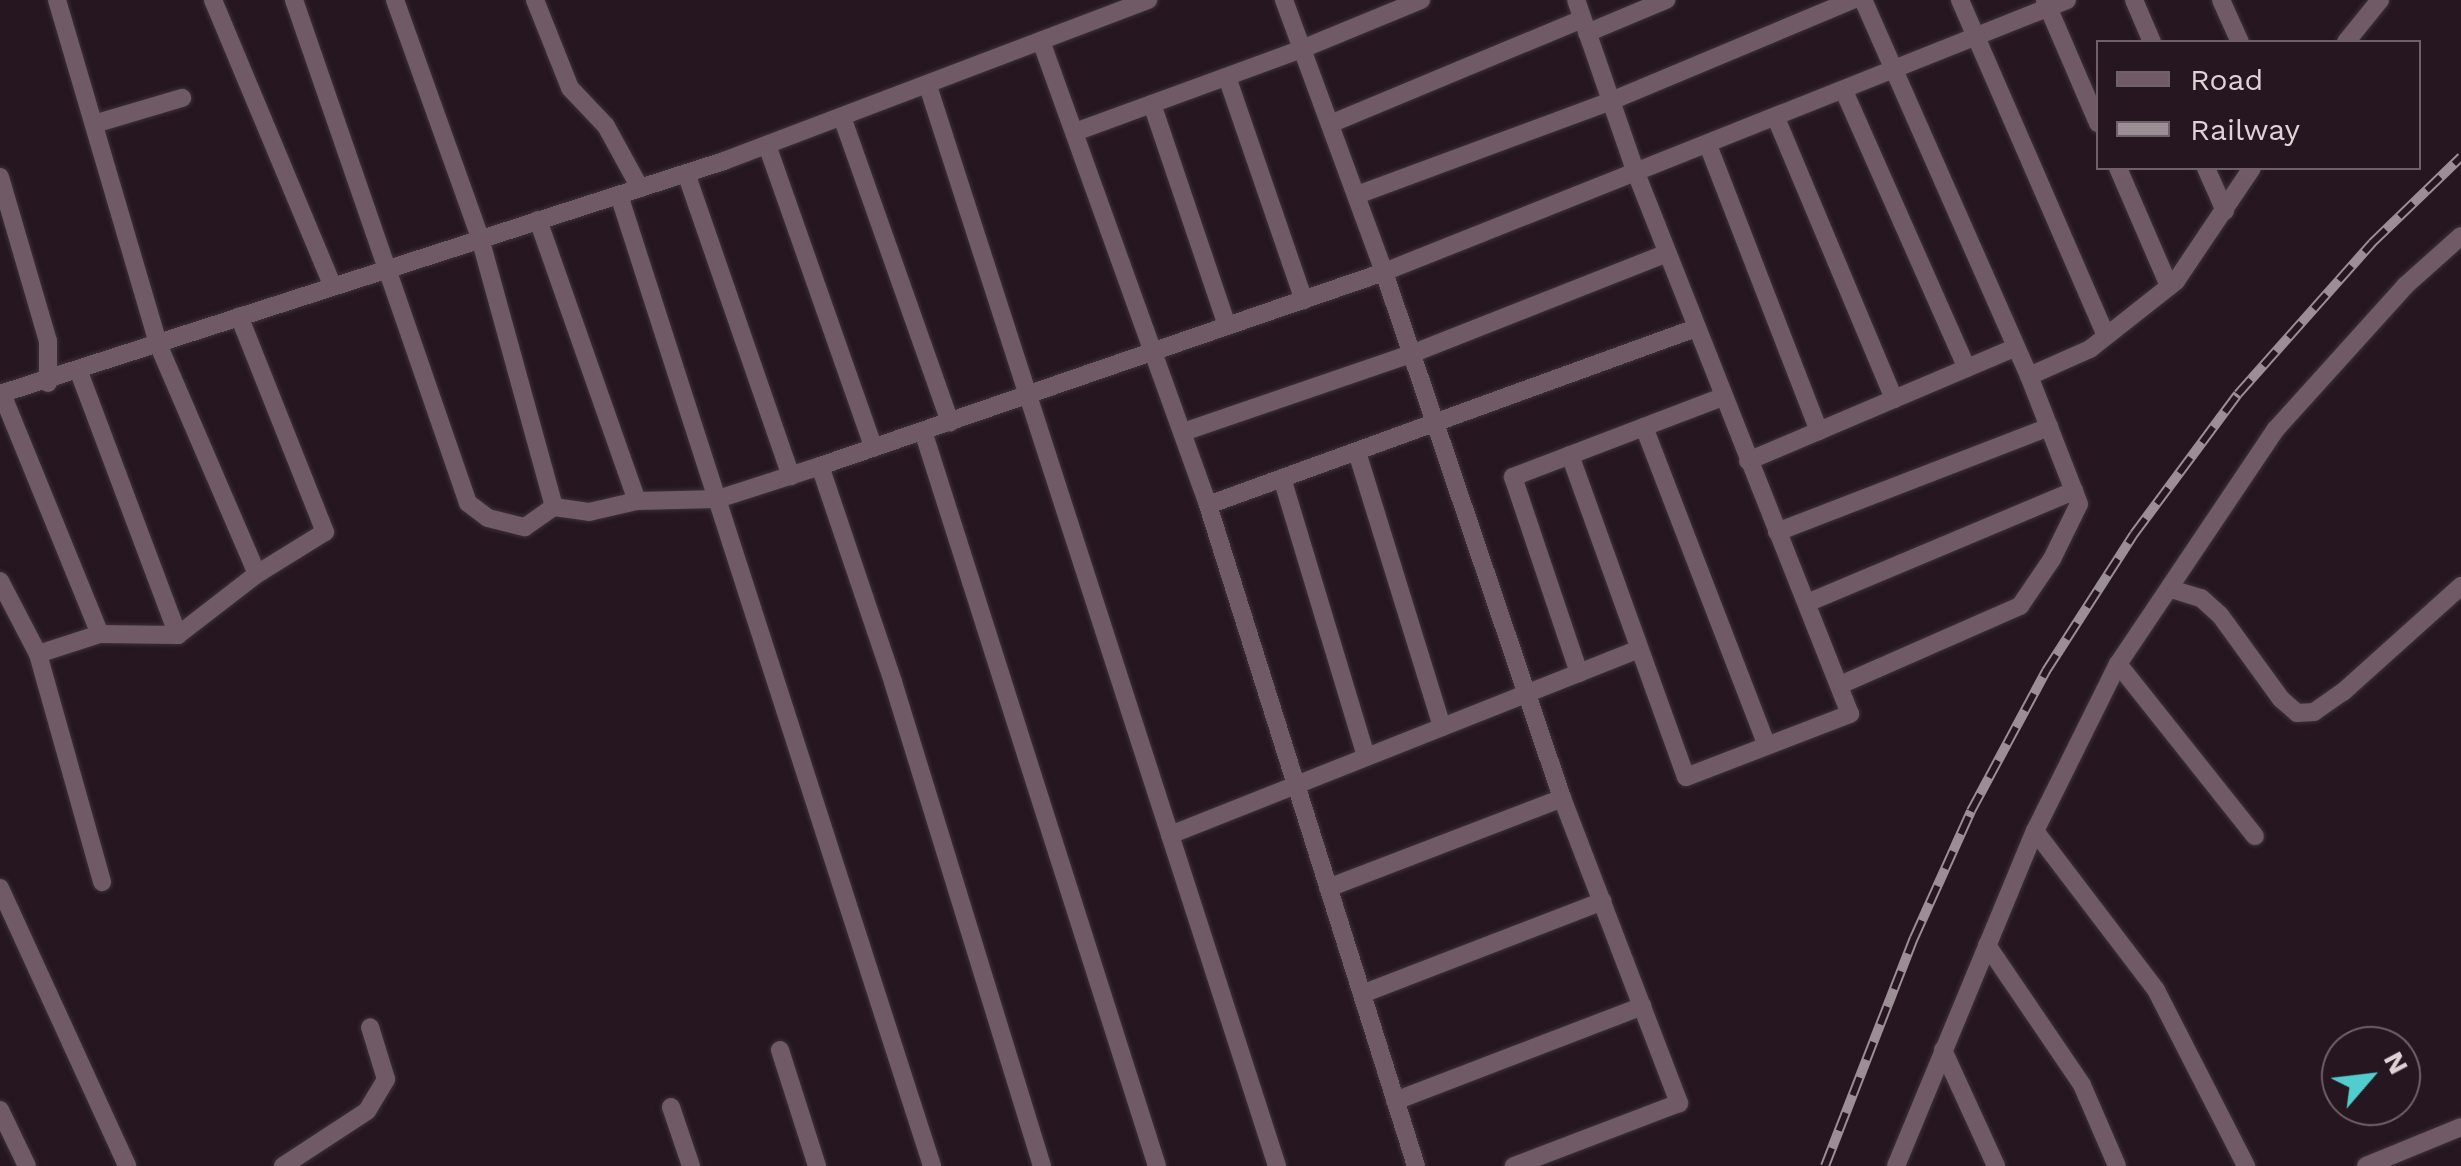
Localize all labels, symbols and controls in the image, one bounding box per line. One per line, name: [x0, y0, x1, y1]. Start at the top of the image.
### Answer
legend: [2096, 40, 2421, 170]
text: Road: [2190, 62, 2263, 97]
text: Railway: [2190, 112, 2300, 147]
north arrow: [2321, 1026, 2421, 1126]
text: N: [2377, 1046, 2416, 1080]

